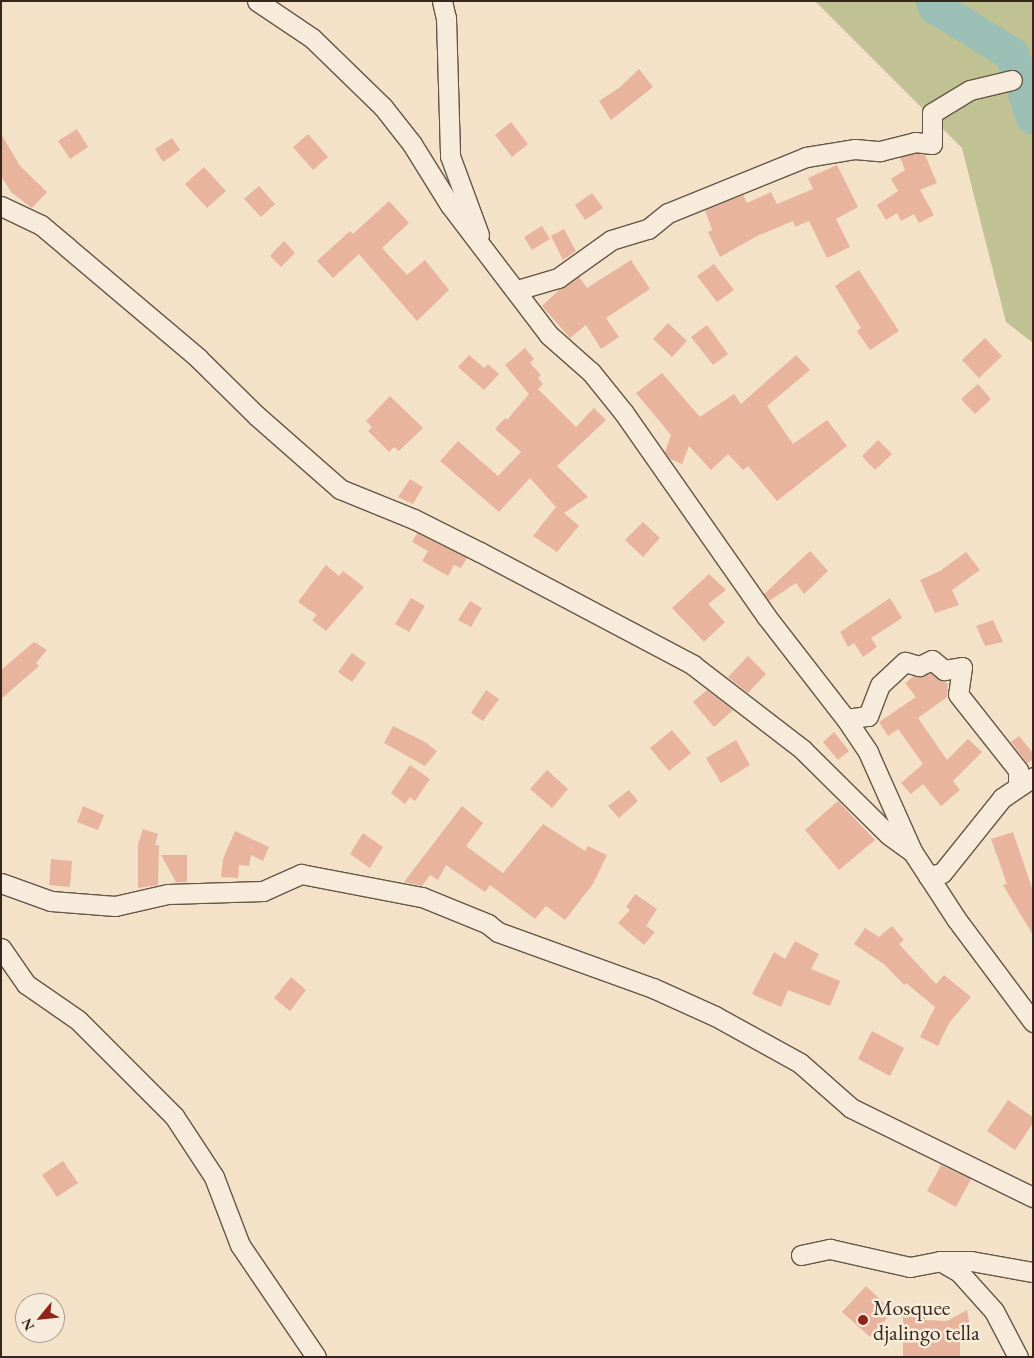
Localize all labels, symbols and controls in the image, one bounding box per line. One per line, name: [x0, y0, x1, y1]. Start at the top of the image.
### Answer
north arrow: [15, 1293, 65, 1343]
place label: Mosquee djalingo tella: [873, 1294, 980, 1345]
marker: Mosquee djalingo tella: [857, 1314, 869, 1326]
text: N: [17, 1315, 38, 1334]

